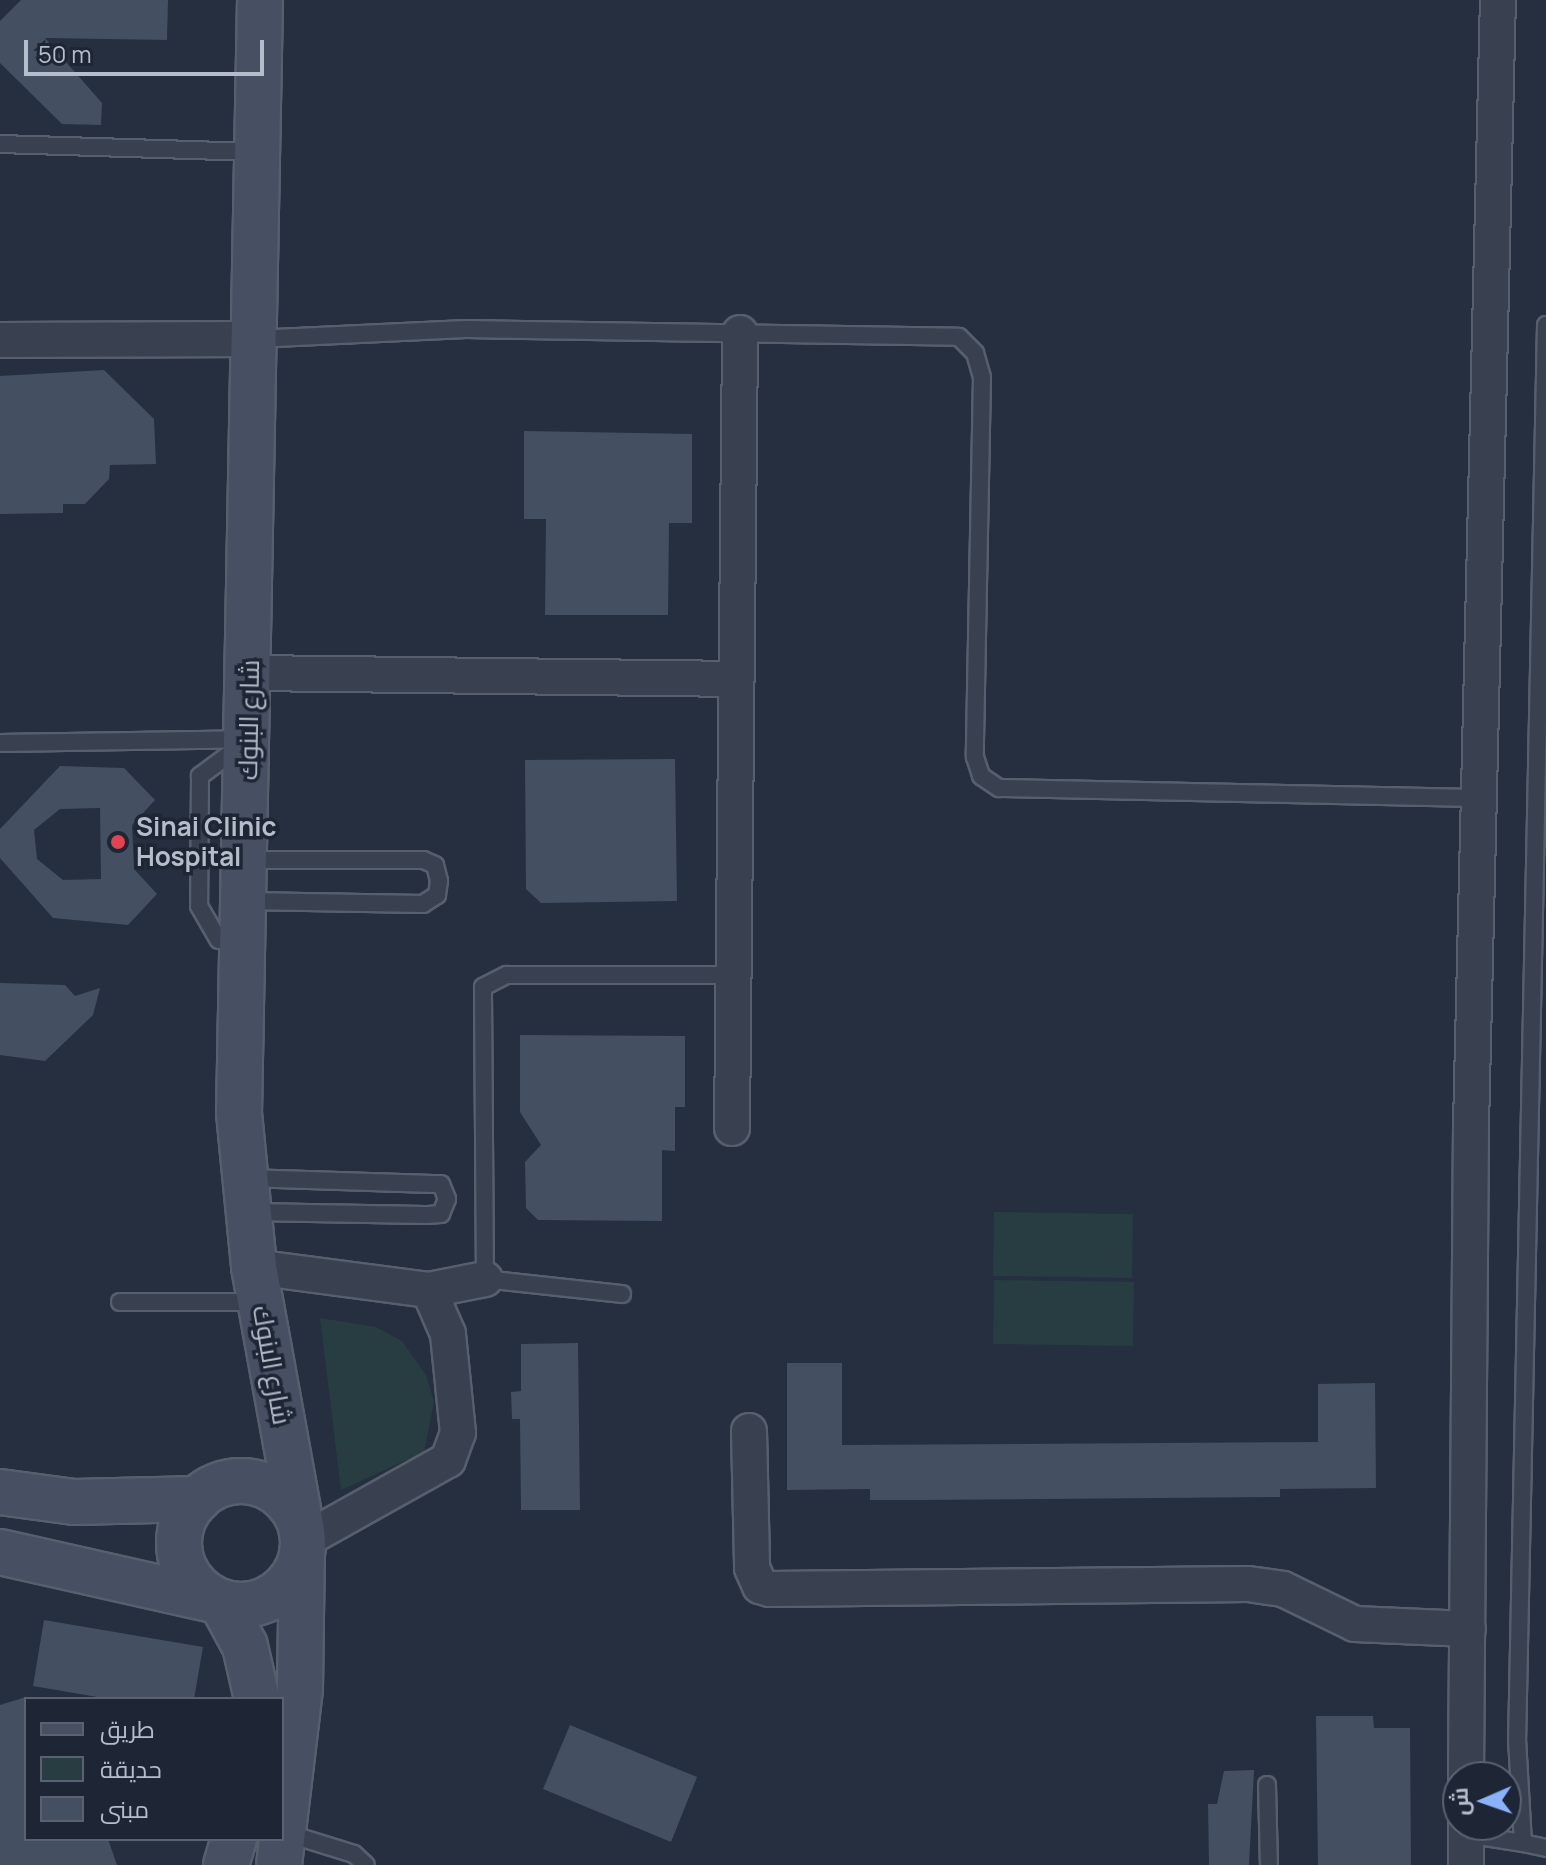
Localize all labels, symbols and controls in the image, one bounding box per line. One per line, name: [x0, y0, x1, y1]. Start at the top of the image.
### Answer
scale bar: [28, 24, 268, 74]
text: 50 m: [38, 37, 92, 70]
street label: شارع البنوك: [232, 660, 266, 780]
place label: Sinai Clinic Hospital: [136, 811, 276, 872]
marker: Sinai Clinic Hospital: [107, 831, 129, 853]
street label: شارع البنوك: [246, 1303, 298, 1427]
legend: [24, 1697, 284, 1841]
text: طريق: [100, 1712, 155, 1745]
text: حديقة: [100, 1752, 162, 1785]
north arrow: [1442, 1761, 1522, 1841]
text: ش: [1445, 1787, 1475, 1816]
text: مبنى: [100, 1792, 149, 1825]

